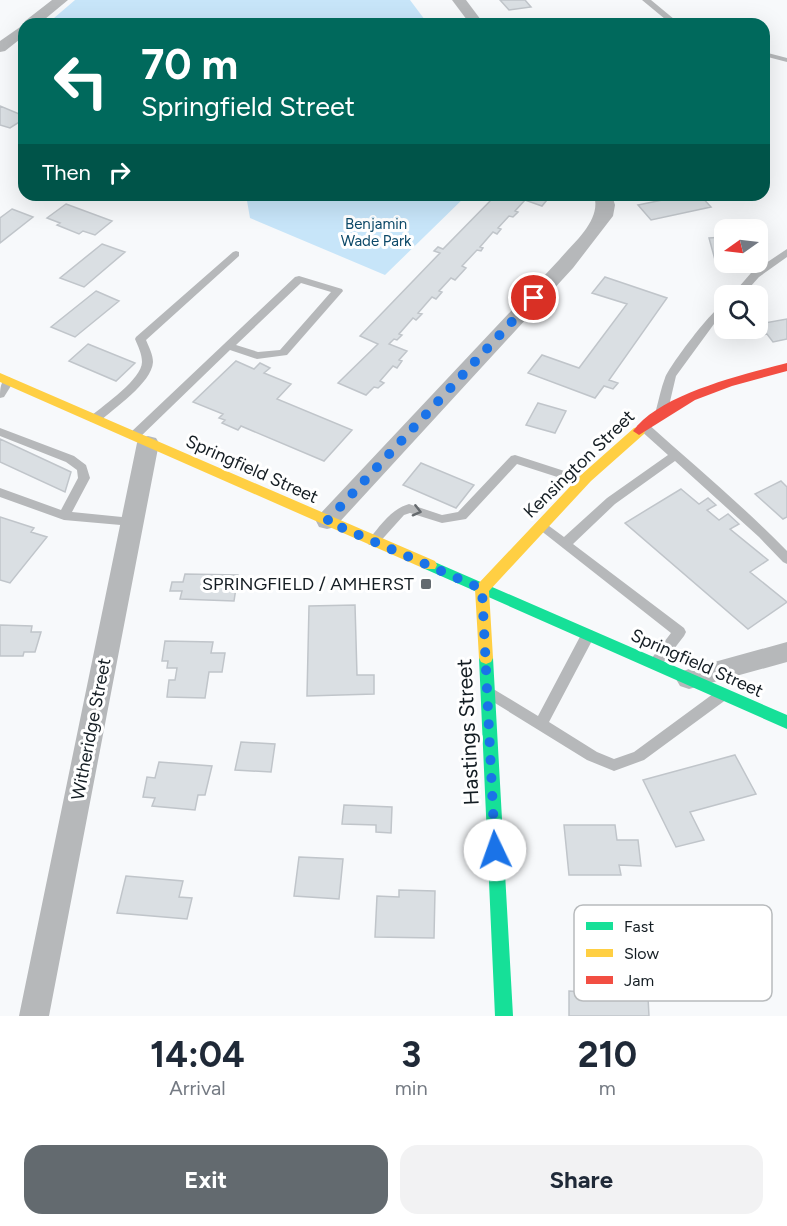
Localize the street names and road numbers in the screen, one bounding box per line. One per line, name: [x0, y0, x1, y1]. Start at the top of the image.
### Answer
street label: Kensington Street: [519, 405, 639, 523]
street label: Springfield Street: [182, 430, 322, 508]
street label: Springfield Street: [627, 624, 767, 702]
street label: Witheridge Street: [66, 656, 116, 802]
street label: Hastings Street: [451, 658, 484, 806]

